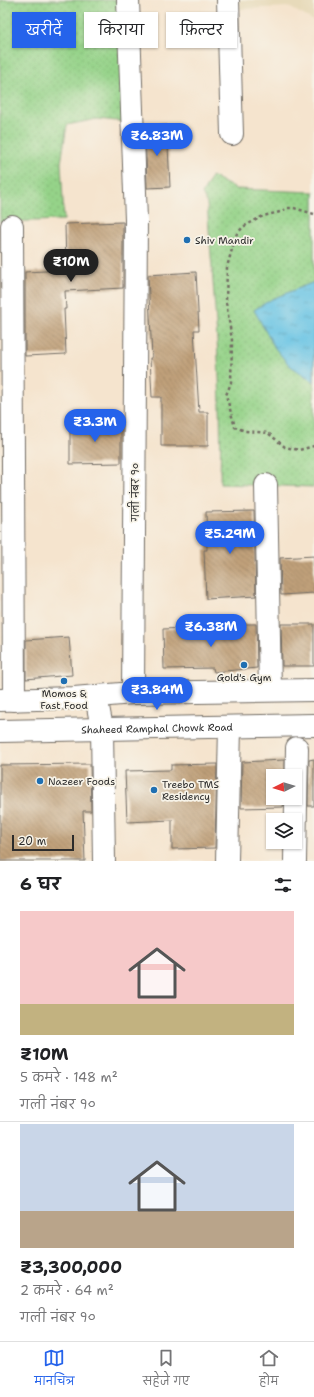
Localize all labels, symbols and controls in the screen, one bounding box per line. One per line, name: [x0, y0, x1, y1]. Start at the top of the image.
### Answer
chip: खरीदें: [12, 12, 76, 48]
chip: किराया: [84, 12, 158, 48]
chip: फ़िल्टर: [166, 12, 237, 48]
pin: ₹6.83M: [124, 123, 190, 157]
text: ₹6.83M: [131, 127, 183, 144]
place label: Shiv Mandir: [195, 234, 254, 247]
marker: Shiv Mandir: [182, 235, 192, 245]
pin: ₹10M: [47, 249, 95, 283]
text: ₹10M: [52, 253, 90, 270]
pin: ₹3.3M: [67, 409, 123, 443]
text: ₹3.3M: [73, 413, 117, 430]
street label: गली नंबर १०: [127, 463, 142, 522]
pin: ₹5.29M: [197, 521, 263, 555]
text: ₹5.29M: [204, 525, 256, 542]
pin: ₹6.38M: [178, 614, 244, 648]
text: ₹6.38M: [185, 618, 237, 635]
marker: Gold's Gym: [239, 660, 249, 670]
place label: Gold's Gym: [217, 671, 272, 684]
marker: Momos & Fast Food: [59, 676, 69, 686]
pin: ₹3.84M: [124, 677, 190, 711]
text: ₹3.84M: [131, 681, 183, 698]
place label: Momos & Fast Food: [40, 687, 88, 712]
street label: Shaheed Ramphal Chowk Road: [81, 721, 234, 736]
north arrow: [266, 769, 302, 805]
map controls: [266, 769, 302, 849]
place label: Nazeer Foods: [48, 775, 115, 788]
marker: Nazeer Foods: [35, 776, 45, 786]
place label: Treebo TMS Residency: [162, 778, 219, 803]
marker: Treebo TMS Residency: [149, 785, 159, 795]
button: layers: [266, 813, 302, 849]
scale bar: [12, 833, 74, 852]
text: 20 m: [18, 834, 46, 849]
text: 6 घर: [20, 873, 60, 895]
icon: filters: [272, 874, 294, 896]
icon: home: [121, 937, 193, 1009]
text: ₹10M: [20, 1043, 69, 1065]
text: 5 कमरे · 148 m²: [20, 1069, 118, 1086]
text: गली नंबर १०: [20, 1096, 96, 1113]
icon: home: [121, 1150, 193, 1222]
text: ₹3,300,000: [20, 1256, 122, 1278]
text: 2 कमरे · 64 m²: [20, 1282, 114, 1299]
text: गली नंबर १०: [20, 1309, 96, 1326]
tab: मानचित्र: [34, 1347, 75, 1393]
tab: सहेजे गए: [143, 1347, 189, 1393]
tab: होम: [258, 1347, 280, 1393]

